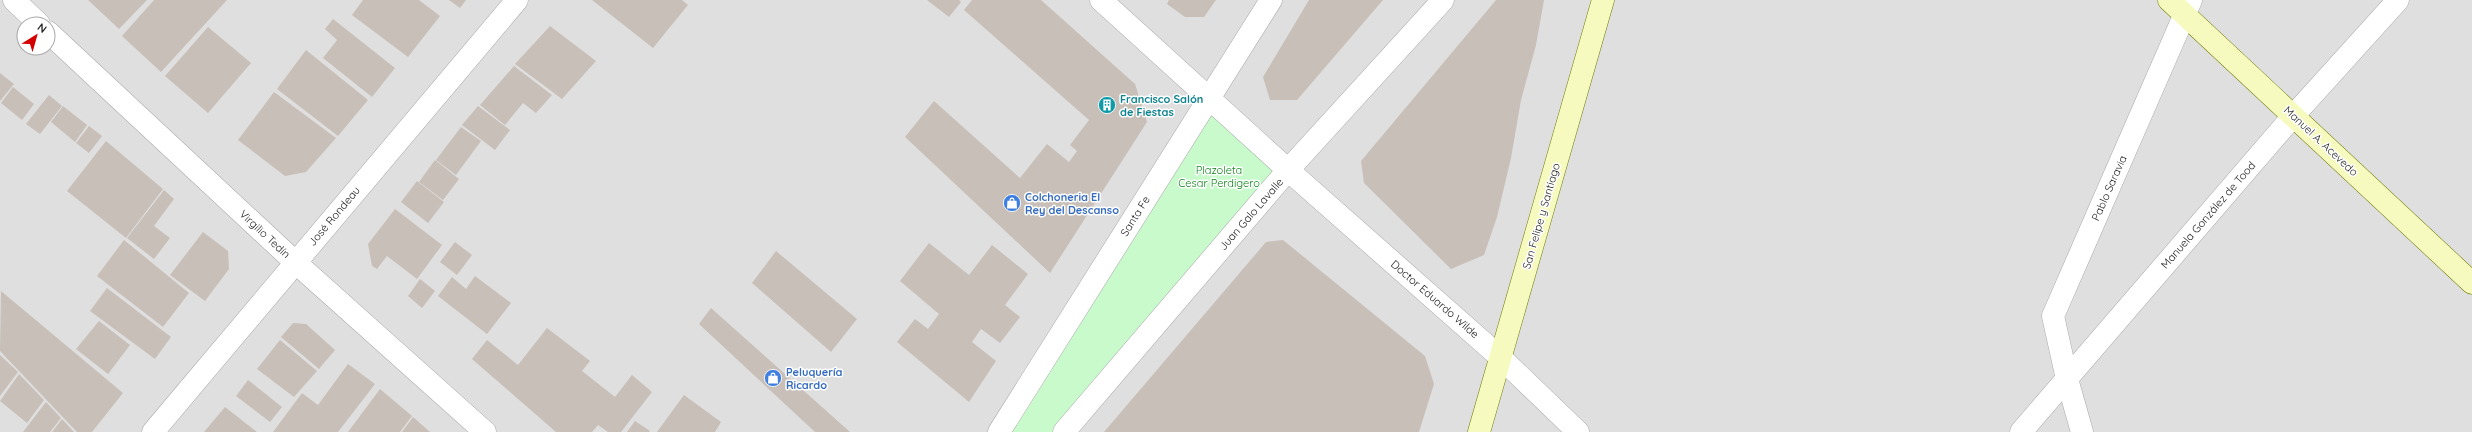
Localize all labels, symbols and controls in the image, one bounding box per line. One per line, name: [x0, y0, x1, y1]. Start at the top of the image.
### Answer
north arrow: [16, 16, 56, 56]
text: N: [35, 20, 49, 36]
place label: Francisco Salón de Fiestas: [1120, 92, 1203, 119]
building icon: Francisco Salón de Fiestas: [1097, 95, 1117, 115]
street label: Manuel A. Acevedo: [2281, 103, 2361, 179]
street label: Pablo Saravia: [2088, 153, 2130, 223]
street label: Manuela González de Tood: [2158, 159, 2258, 271]
street label: San Felipe y Santiago: [1519, 161, 1563, 271]
park label: Plazoleta Cesar Perdigero: [1178, 163, 1260, 190]
street label: Juan Galo Lavalle: [1216, 175, 1286, 253]
street label: José Rondeau: [305, 183, 363, 249]
place label: Colchoneria El Rey del Descanso: [1025, 190, 1119, 217]
shop icon: Colchoneria El Rey del Descanso: [1002, 193, 1022, 213]
street label: Santa Fe: [1117, 193, 1153, 239]
street label: Virgilio Tedín: [237, 207, 293, 261]
street label: Doctor Eduardo Wilde: [1388, 257, 1482, 341]
place label: Peluquería Ricardo: [786, 365, 843, 392]
shop icon: Peluquería Ricardo: [763, 368, 783, 388]

